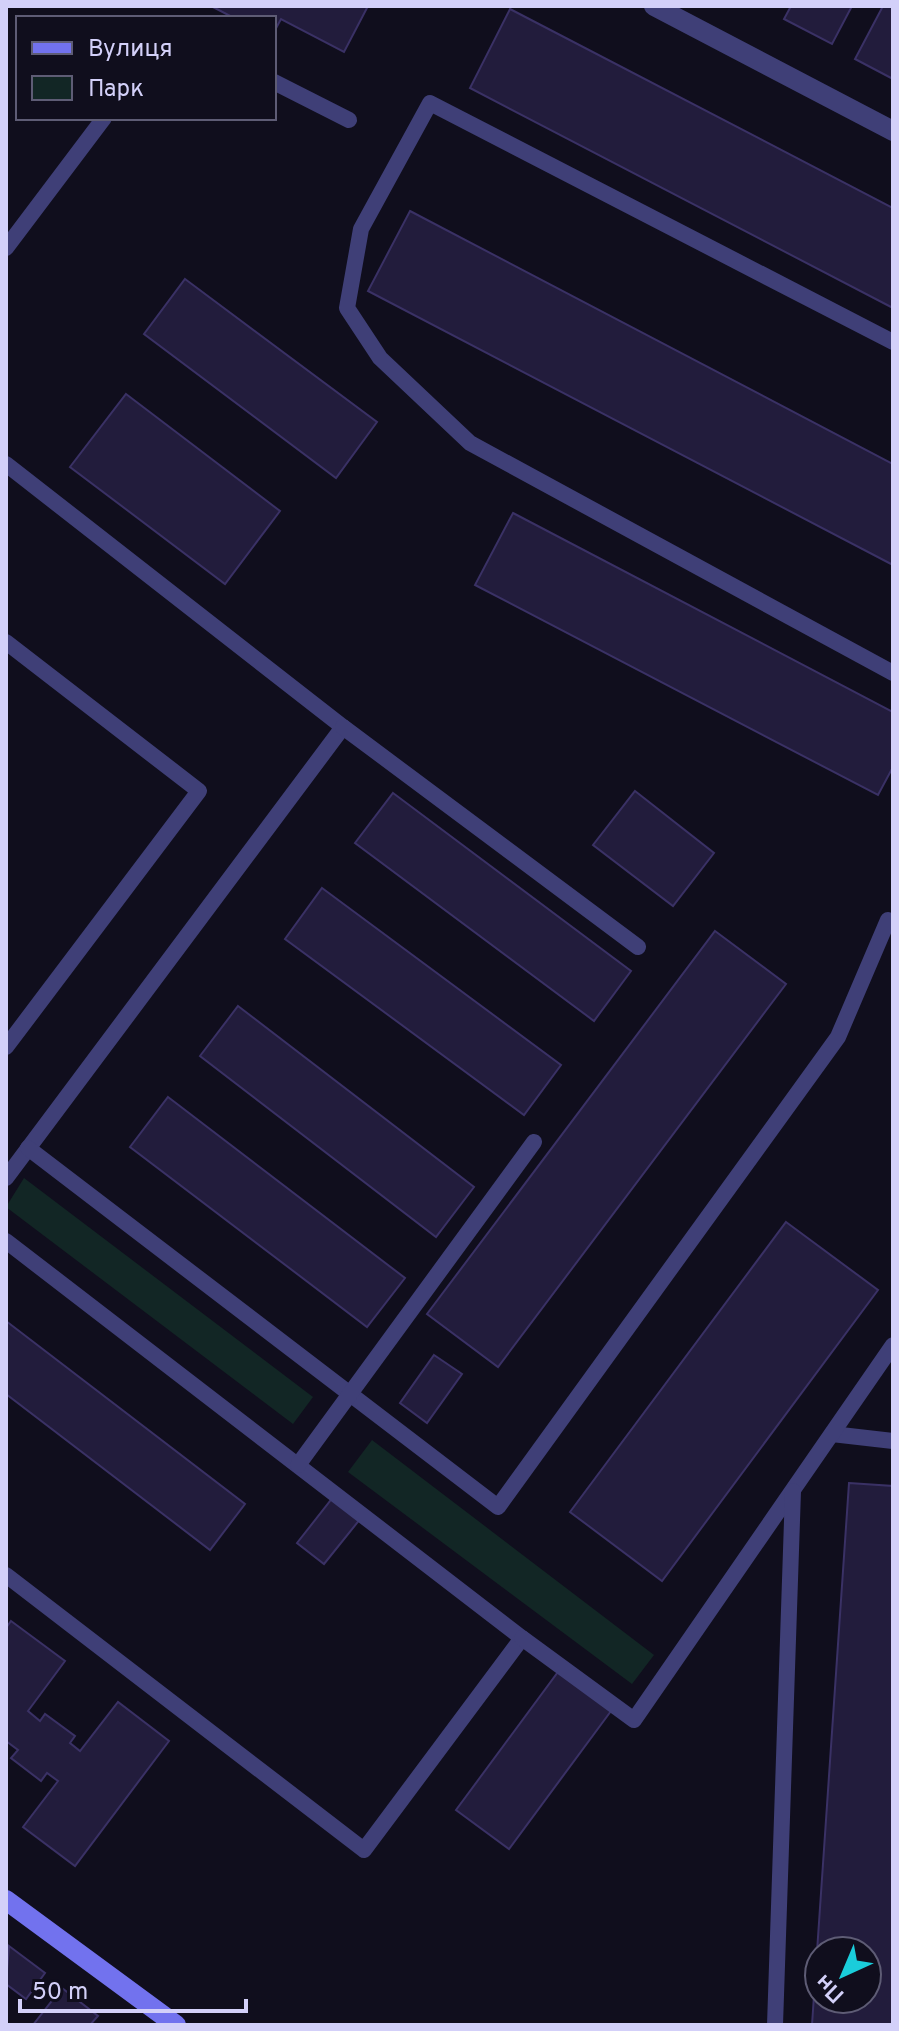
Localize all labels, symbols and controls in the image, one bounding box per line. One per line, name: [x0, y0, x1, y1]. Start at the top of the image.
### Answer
legend: [16, 16, 276, 120]
text: Вулиця: [88, 35, 172, 65]
text: Парк: [88, 75, 144, 105]
north arrow: [803, 1935, 883, 2015]
scale bar: [20, 1963, 246, 2013]
text: Пн: [811, 1968, 851, 2008]
text: 50 m: [32, 1978, 88, 2008]

